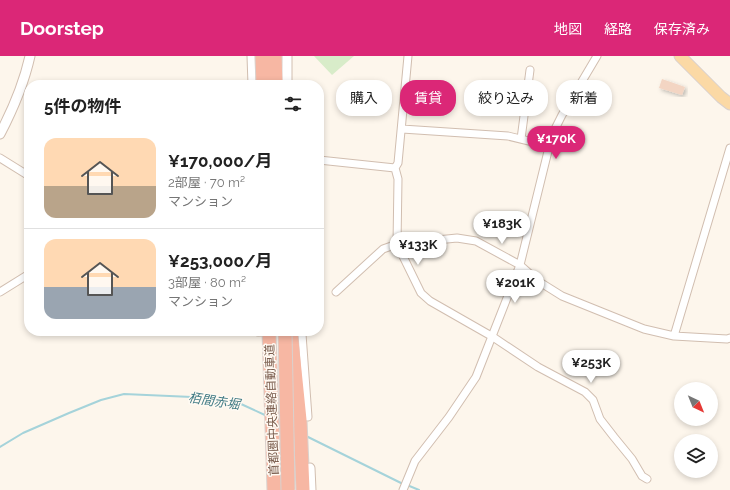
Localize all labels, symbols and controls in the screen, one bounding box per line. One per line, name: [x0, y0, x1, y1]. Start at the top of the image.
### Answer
text: Doorstep: [20, 17, 104, 39]
text: 地図: [554, 21, 582, 37]
text: 経路: [604, 21, 632, 37]
text: 保存済み: [654, 21, 710, 37]
chip: 購入: [336, 80, 392, 116]
chip: 賃貸: [400, 80, 456, 116]
chip: 絞り込み: [464, 80, 548, 116]
chip: 新着: [556, 80, 612, 116]
icon: filters: [282, 93, 304, 115]
text: 5件の物件: [44, 96, 121, 116]
pin: ¥170K: [528, 126, 584, 160]
text: ¥170K: [536, 131, 576, 146]
text: ¥170,000/月: [168, 151, 272, 171]
icon: home: [76, 154, 124, 202]
text: 2部屋 · 70 m²: [168, 175, 245, 190]
text: マンション: [168, 194, 233, 209]
pin: ¥183K: [474, 211, 530, 245]
text: ¥183K: [482, 216, 522, 231]
pin: ¥133K: [390, 232, 446, 266]
text: ¥133K: [399, 237, 437, 252]
text: ¥253,000/月: [168, 251, 273, 271]
icon: home: [76, 255, 124, 303]
pin: ¥201K: [487, 270, 543, 304]
text: 3部屋 · 80 m²: [168, 275, 246, 290]
text: ¥201K: [495, 275, 535, 290]
text: マンション: [168, 294, 233, 309]
street label: 首都圏中央連絡自動車道: [263, 344, 281, 476]
pin: ¥253K: [563, 350, 619, 384]
text: ¥253K: [571, 355, 611, 370]
north arrow: [674, 382, 718, 426]
map controls: [674, 382, 718, 478]
water label: 栢間赤堀: [187, 390, 243, 412]
button: layers: [674, 434, 718, 478]

